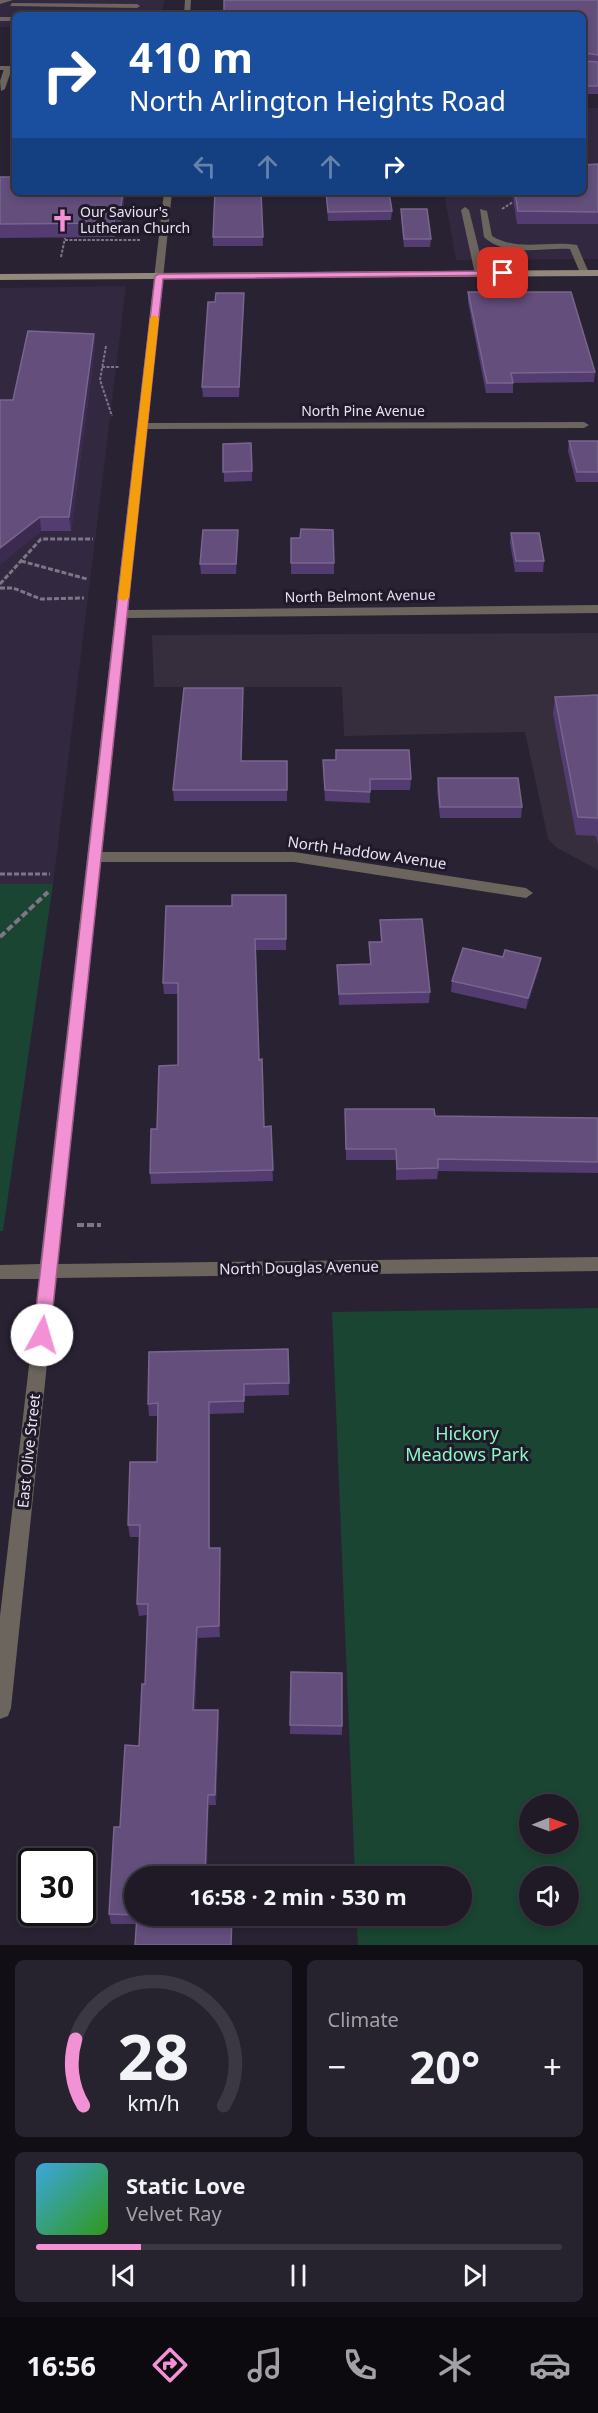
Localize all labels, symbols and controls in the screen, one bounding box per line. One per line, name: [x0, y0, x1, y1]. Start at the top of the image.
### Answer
text: 410 m: [129, 28, 253, 85]
icon: right: [30, 36, 108, 114]
text: North Arlington Heights Road: [129, 82, 506, 119]
icon: left: [188, 150, 221, 183]
icon: ahead: [251, 150, 284, 183]
icon: ahead: [314, 150, 347, 183]
icon: right: [377, 150, 410, 183]
place label: Our Saviour's Lutheran Church: [80, 202, 190, 237]
church icon: Our Saviour's Lutheran Church: [49, 207, 75, 233]
pin: [477, 247, 528, 298]
icon: arrive: [486, 256, 519, 289]
street label: North Pine Avenue: [301, 401, 425, 420]
street label: North Belmont Avenue: [284, 585, 436, 606]
street label: North Haddow Avenue: [286, 831, 448, 873]
street label: North Douglas Avenue: [219, 1256, 379, 1278]
position arrow: [10, 1303, 74, 1367]
street label: East Olive Street: [12, 1392, 44, 1509]
park label: Hickory Meadows Park: [405, 1421, 529, 1466]
north arrow: [519, 1794, 579, 1854]
map controls: [519, 1794, 579, 1926]
speed limit sign: 30: [18, 1848, 96, 1926]
button: sound: [519, 1866, 579, 1926]
text: 16:58 · 2 min · 530 m: [189, 1881, 407, 1911]
text: Climate: [328, 2006, 399, 2033]
text: 28: [118, 2013, 189, 2098]
text: 20°: [409, 2036, 480, 2097]
text: −: [328, 2044, 346, 2089]
text: +: [543, 2044, 562, 2089]
text: km/h: [127, 2088, 180, 2117]
text: Static Love: [126, 2170, 245, 2200]
text: Velvet Ray: [126, 2200, 222, 2227]
icon: previous: [107, 2259, 140, 2292]
icon: pause: [282, 2259, 315, 2292]
icon: next: [458, 2259, 491, 2292]
icon: directions: [149, 2344, 191, 2386]
icon: music: [244, 2344, 286, 2386]
icon: phone: [339, 2344, 381, 2386]
icon: climate: [434, 2344, 476, 2386]
icon: car: [529, 2344, 571, 2386]
text: 16:56: [27, 2347, 96, 2384]

